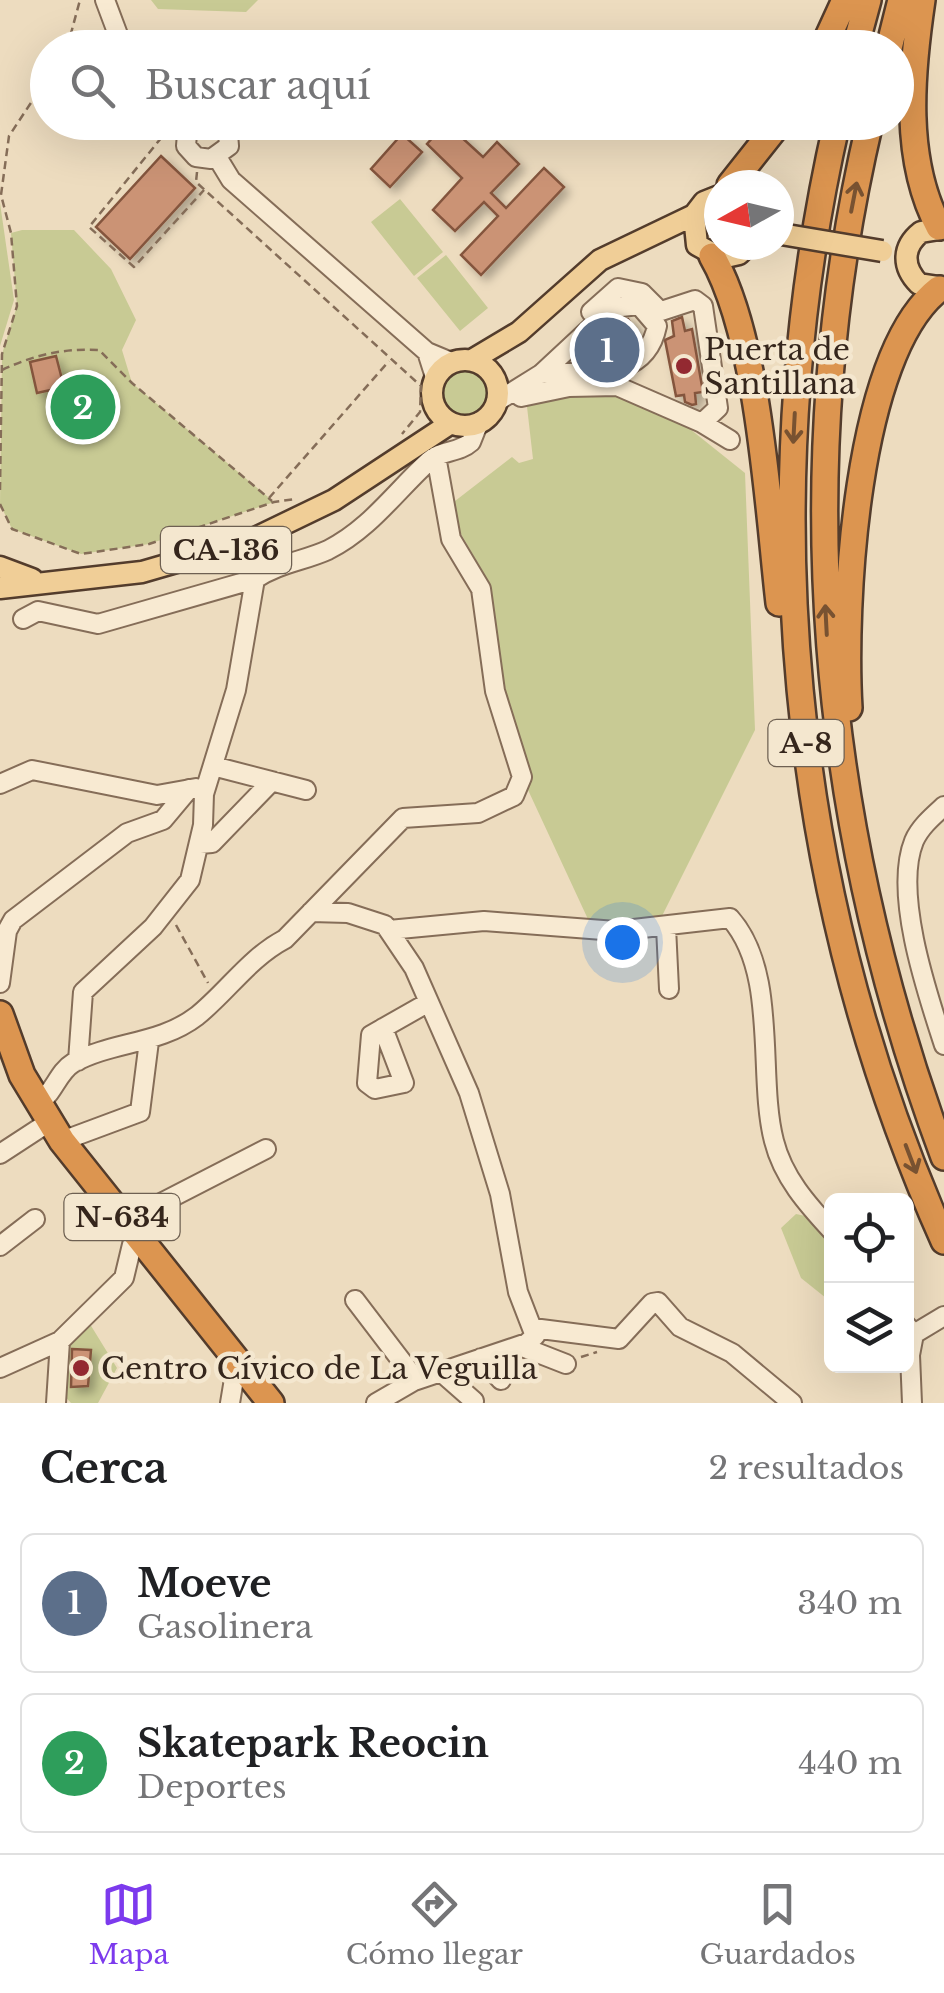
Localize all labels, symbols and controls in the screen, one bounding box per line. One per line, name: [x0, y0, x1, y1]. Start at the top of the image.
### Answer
search box: [30, 30, 914, 140]
icon: search: [65, 58, 120, 113]
text: Buscar aquí: [145, 62, 370, 109]
north arrow: [704, 170, 794, 260]
one-way arrow: [846, 182, 865, 214]
pin: 1: [574, 312, 640, 388]
place label: Puerta de Santillana: [704, 331, 856, 402]
marker: Puerta de Santillana: [673, 355, 695, 377]
pin: 2: [51, 370, 116, 444]
one-way arrow: [784, 412, 803, 444]
road number: CA-136: [161, 527, 291, 573]
one-way arrow: [816, 604, 835, 636]
road number: A-8: [768, 720, 844, 766]
your location: [597, 917, 648, 968]
one-way arrow: [903, 1143, 921, 1173]
map controls: [824, 1193, 914, 1373]
button: locate: [824, 1193, 914, 1283]
road number: N-634: [64, 1194, 180, 1240]
button: layers: [824, 1283, 914, 1373]
place label: Centro Cívico de La Veguilla: [101, 1350, 538, 1387]
marker: Centro Cívico de La Veguilla: [70, 1357, 92, 1379]
text: Cerca: [40, 1442, 168, 1494]
text: 2 resultados: [709, 1448, 904, 1488]
text: Moeve: [137, 1560, 272, 1607]
text: 1: [68, 1583, 81, 1623]
text: 340 m: [797, 1583, 902, 1623]
text: Gasolinera: [137, 1607, 313, 1647]
text: Skatepark Reocin: [137, 1720, 489, 1767]
text: 2: [64, 1743, 85, 1783]
text: 440 m: [798, 1743, 902, 1783]
text: Deportes: [137, 1767, 287, 1807]
tab: Mapa: [88, 1877, 169, 1972]
tab: Cómo llegar: [346, 1877, 523, 1972]
tab: Guardados: [700, 1877, 856, 1972]

